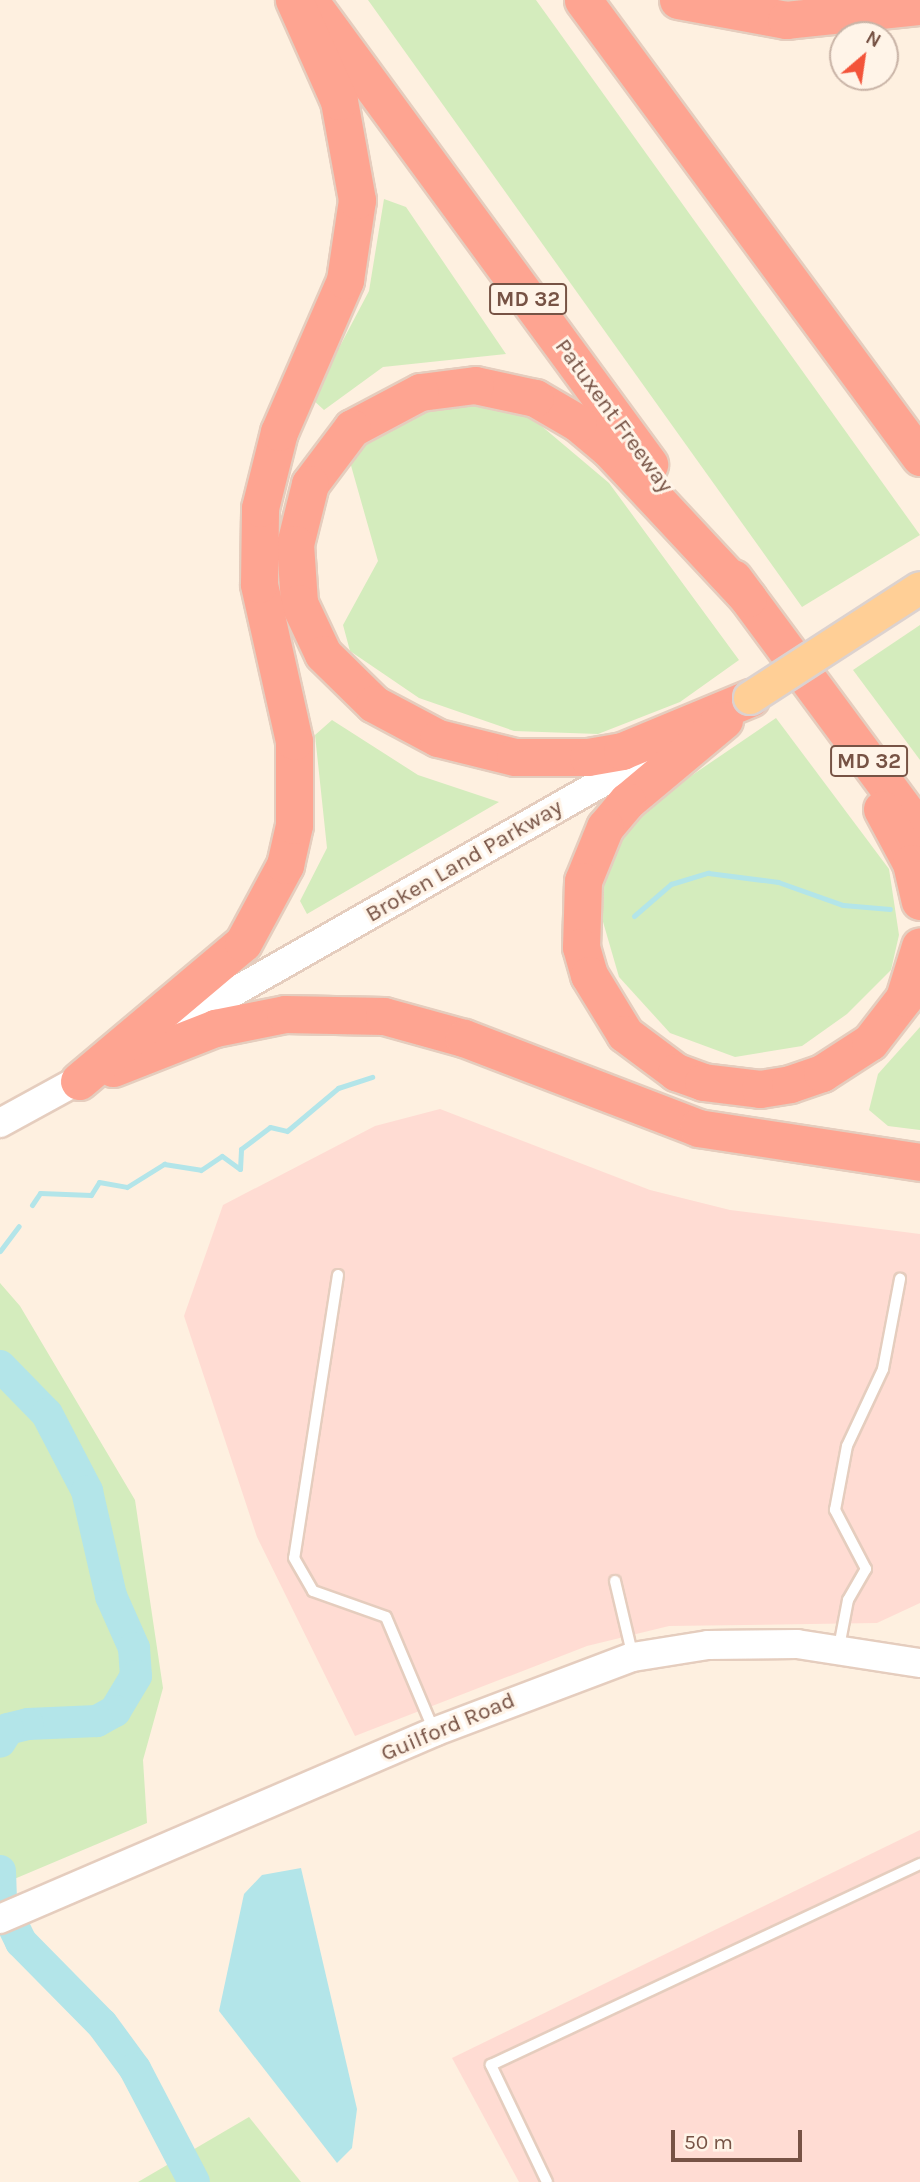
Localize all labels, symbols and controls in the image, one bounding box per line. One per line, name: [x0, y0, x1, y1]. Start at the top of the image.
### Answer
north arrow: [829, 21, 899, 91]
text: N: [862, 26, 885, 52]
road number: MD 32: [488, 282, 568, 316]
street label: Patuxent Freeway: [549, 334, 679, 498]
road number: MD 32: [829, 744, 909, 778]
street label: Broken Land Parkway: [361, 793, 567, 929]
street label: Guilford Road: [377, 1686, 519, 1768]
scale bar: [675, 2116, 806, 2160]
text: 50 m: [684, 2130, 733, 2154]

